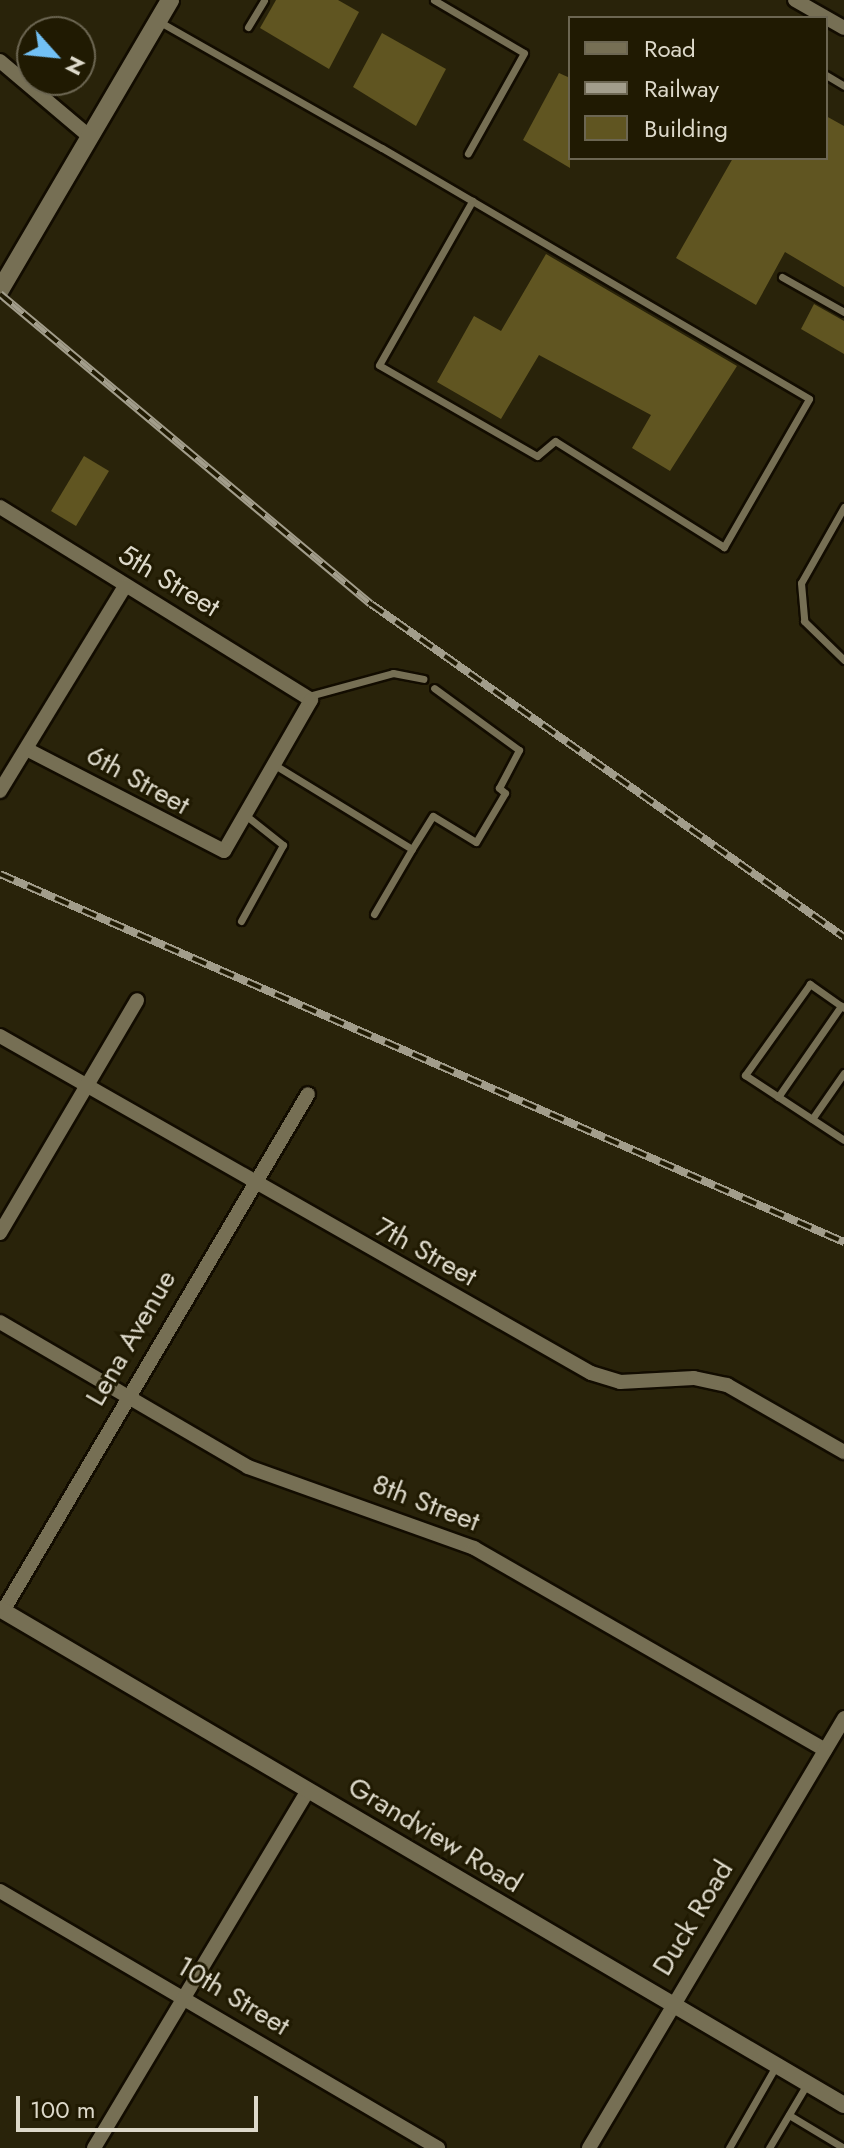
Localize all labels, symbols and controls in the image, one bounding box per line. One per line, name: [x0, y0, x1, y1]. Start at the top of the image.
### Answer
north arrow: [16, 16, 96, 96]
legend: [568, 16, 828, 160]
text: Road: [644, 31, 696, 66]
text: N: [57, 51, 94, 81]
text: Railway: [644, 71, 719, 106]
text: Building: [644, 111, 728, 146]
street label: 5th Street: [112, 538, 226, 624]
street label: 6th Street: [81, 738, 195, 822]
street label: 7th Street: [369, 1210, 483, 1294]
street label: Lena Avenue: [79, 1264, 183, 1412]
street label: 8th Street: [368, 1467, 484, 1539]
street label: Grandview Road: [342, 1770, 528, 1900]
street label: Duck Road: [646, 1854, 740, 1982]
street label: 10th Street: [170, 1949, 296, 2043]
scale bar: [20, 2080, 262, 2130]
text: 100 m: [30, 2092, 96, 2127]

